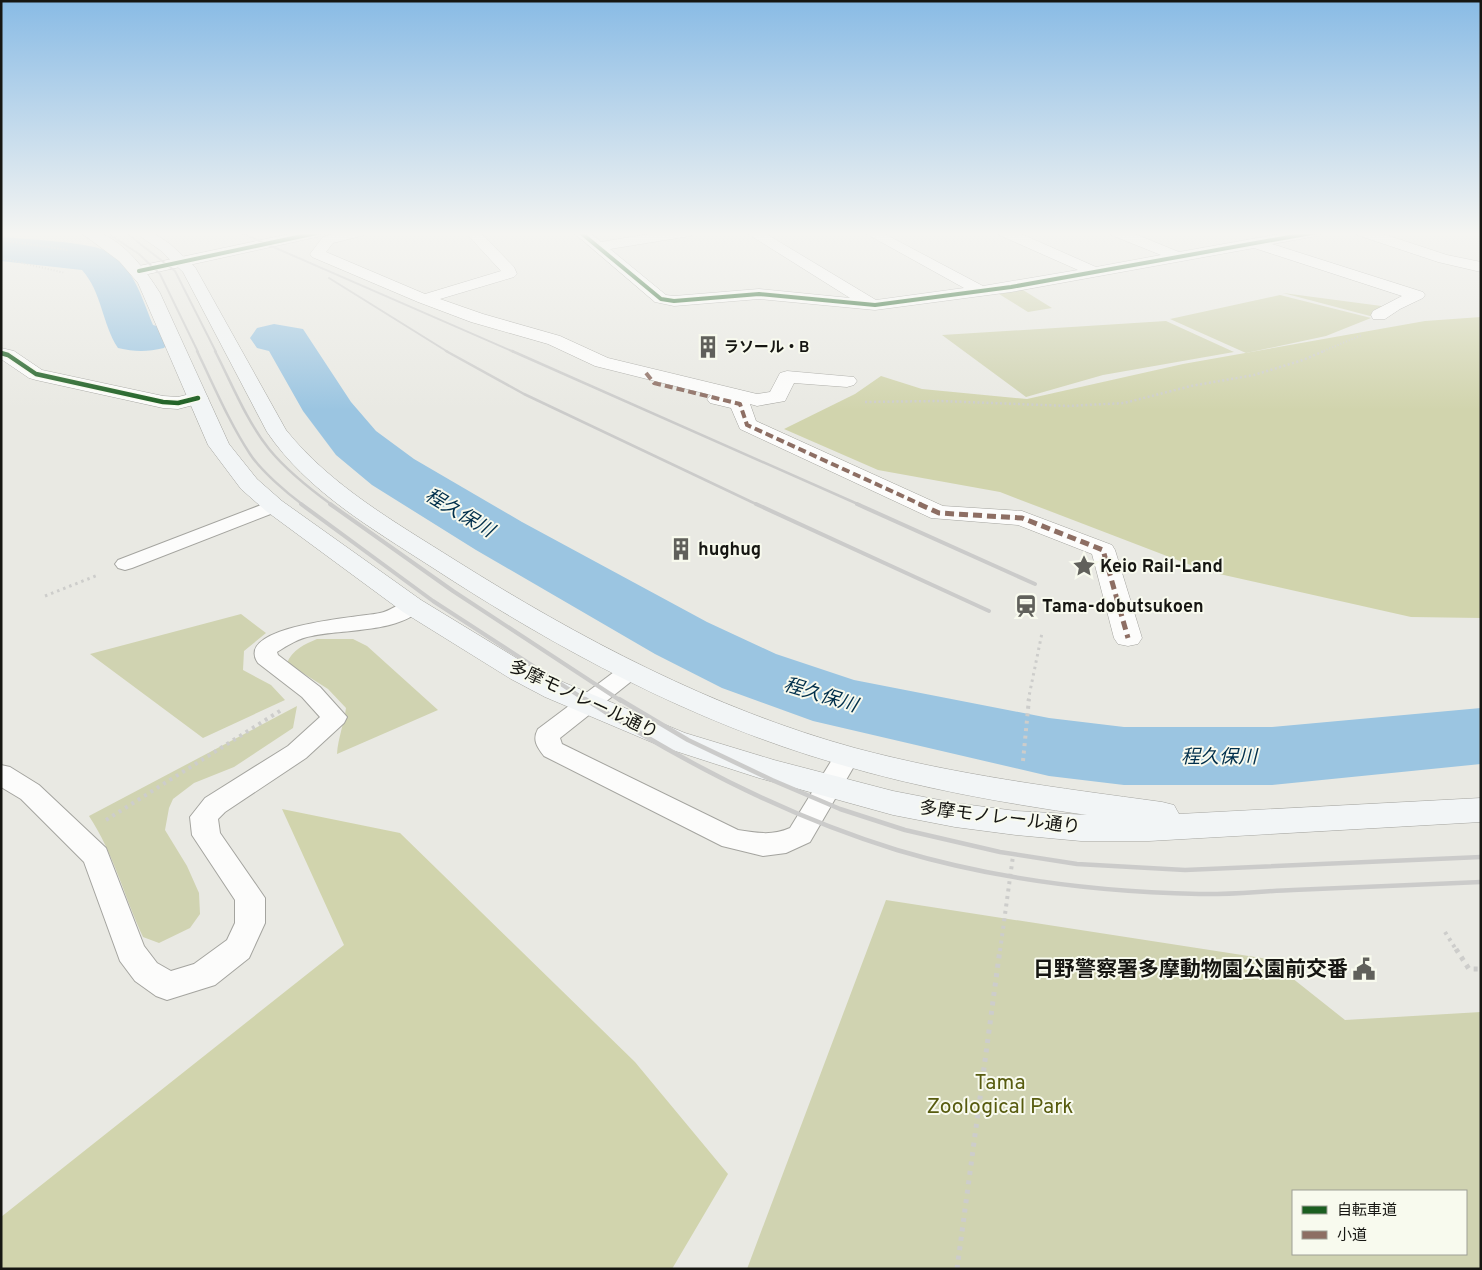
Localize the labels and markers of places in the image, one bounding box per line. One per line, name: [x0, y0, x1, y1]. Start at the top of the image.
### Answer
building icon: ラソール・B: [695, 334, 721, 360]
place label: ラソール・B: [724, 339, 809, 358]
building icon: hughug: [668, 536, 694, 562]
place label: hughug: [698, 539, 761, 562]
place icon: Keio Rail-Land: [1071, 553, 1097, 579]
place label: Keio Rail-Land: [1100, 556, 1223, 579]
station icon: Tama-dobutsukoen: [1013, 593, 1039, 619]
place label: Tama-dobutsukoen: [1042, 596, 1204, 619]
public building icon: 日野警察署多摩動物園公園前交番: [1351, 956, 1377, 982]
place label: 日野警察署多摩動物園公園前交番: [1033, 957, 1348, 984]

